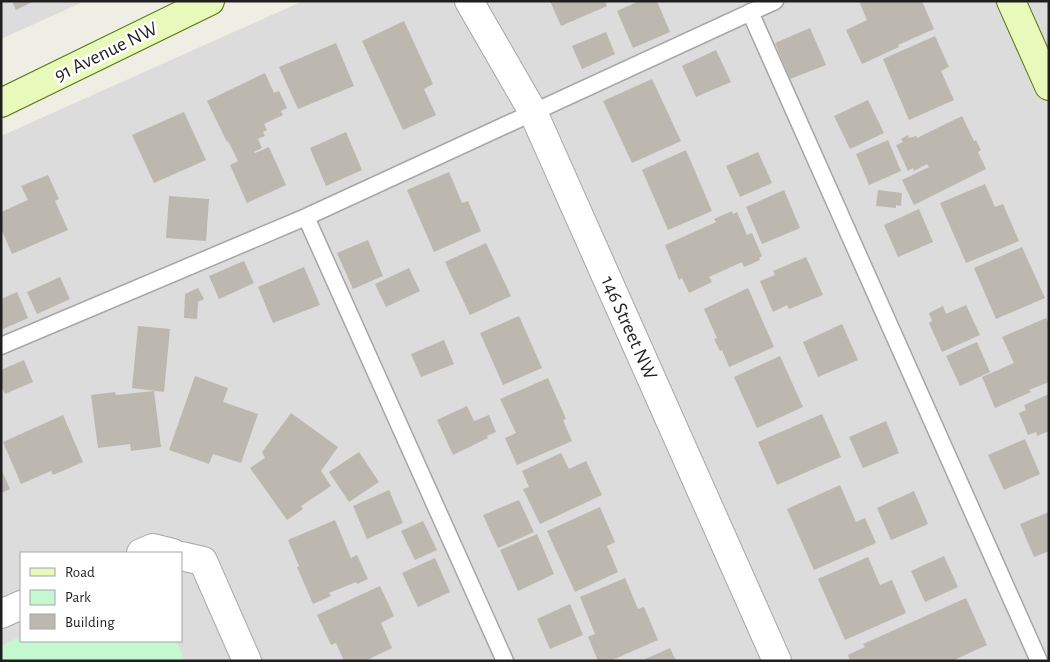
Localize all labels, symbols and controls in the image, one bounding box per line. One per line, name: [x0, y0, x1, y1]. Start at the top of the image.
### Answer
street label: 91 Avenue NW: [51, 18, 161, 86]
street label: 146 Street NW: [597, 273, 661, 383]
legend: [20, 552, 182, 642]
text: Road: [65, 565, 95, 580]
text: Park: [65, 590, 91, 605]
text: Building: [65, 615, 115, 630]

